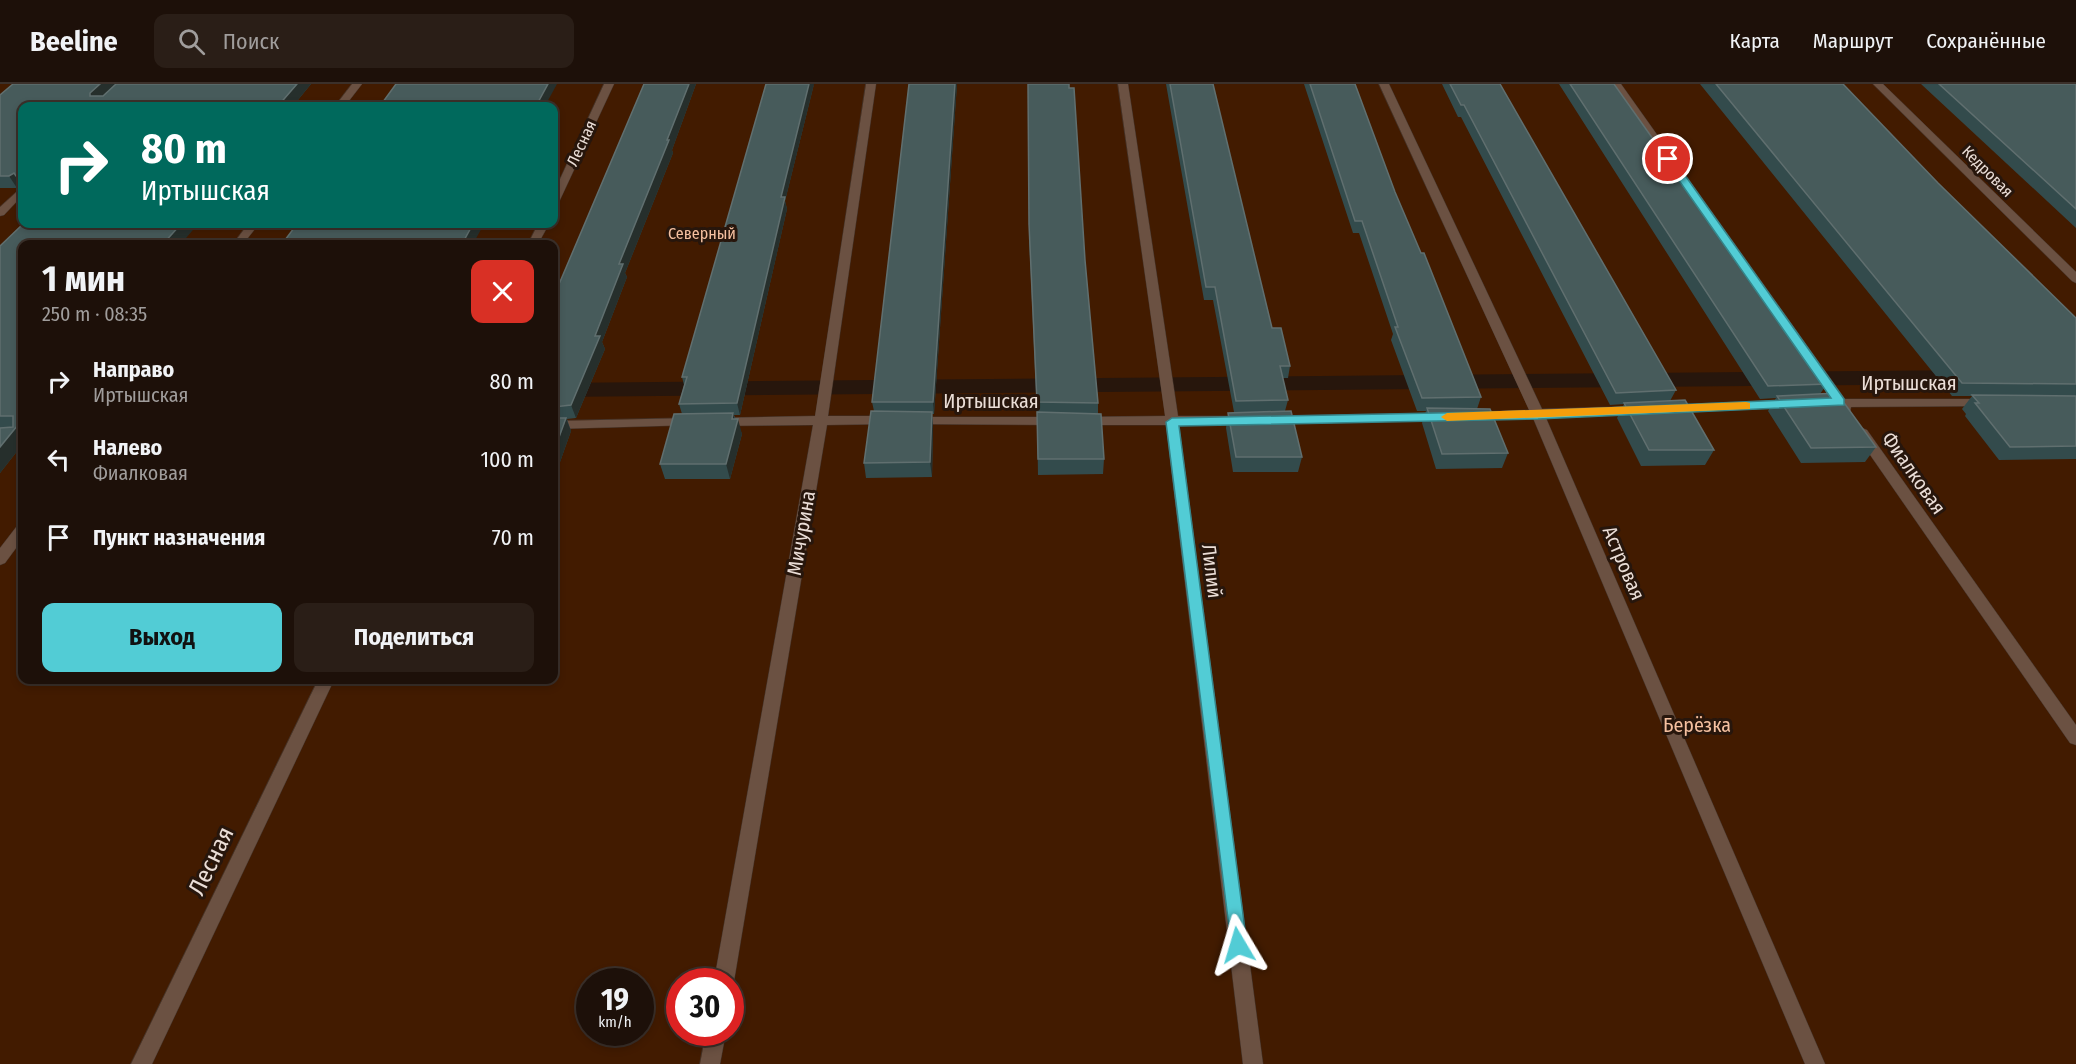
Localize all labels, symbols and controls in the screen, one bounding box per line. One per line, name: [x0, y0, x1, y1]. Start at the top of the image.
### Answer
search box: [154, 14, 574, 68]
text: Beeline: [30, 25, 118, 58]
icon: search: [175, 25, 208, 58]
text: Поиск: [223, 28, 279, 55]
text: Карта: [1730, 28, 1780, 54]
text: Маршрут: [1813, 28, 1893, 54]
text: Сохранённые: [1926, 28, 2046, 54]
street label: Лесная: [563, 117, 600, 169]
text: 80 m: [141, 124, 227, 174]
icon: right: [42, 126, 120, 204]
pin: [1642, 133, 1693, 184]
icon: arrive: [1651, 142, 1684, 175]
street label: Кедровая: [1958, 142, 2017, 201]
text: Иртышская: [141, 175, 270, 207]
park label: Северный: [668, 224, 736, 243]
text: 1 мин: [42, 257, 125, 301]
button: close: [471, 260, 534, 323]
text: 250 m · 08:35: [42, 302, 147, 326]
text: Направо: [93, 356, 174, 383]
icon: right: [42, 365, 75, 398]
text: 80 m: [489, 368, 534, 395]
street label: Иртышская: [1861, 371, 1957, 395]
text: Иртышская: [93, 383, 188, 407]
street label: Иртышская: [943, 389, 1039, 413]
street label: Фиалковая: [1877, 427, 1951, 519]
text: Налево: [93, 434, 162, 461]
icon: left: [42, 443, 75, 476]
text: 100 m: [480, 446, 534, 473]
text: Фиалковая: [93, 461, 188, 485]
street label: Мичурина: [782, 489, 820, 577]
icon: arrive: [42, 521, 75, 554]
street label: Астровая: [1598, 522, 1650, 604]
text: Пункт назначения: [93, 524, 265, 551]
text: 70 m: [492, 524, 534, 551]
street label: Лилий: [1197, 543, 1227, 599]
button: Выход: [42, 603, 282, 672]
button: Поделиться: [294, 603, 534, 672]
park label: Берёзка: [1663, 713, 1731, 737]
street label: Лесная: [182, 822, 240, 900]
position arrow: [1206, 913, 1270, 977]
speed limit sign: 30: [666, 968, 744, 1046]
text: 19: [601, 982, 629, 1018]
text: km/h: [598, 1013, 632, 1031]

